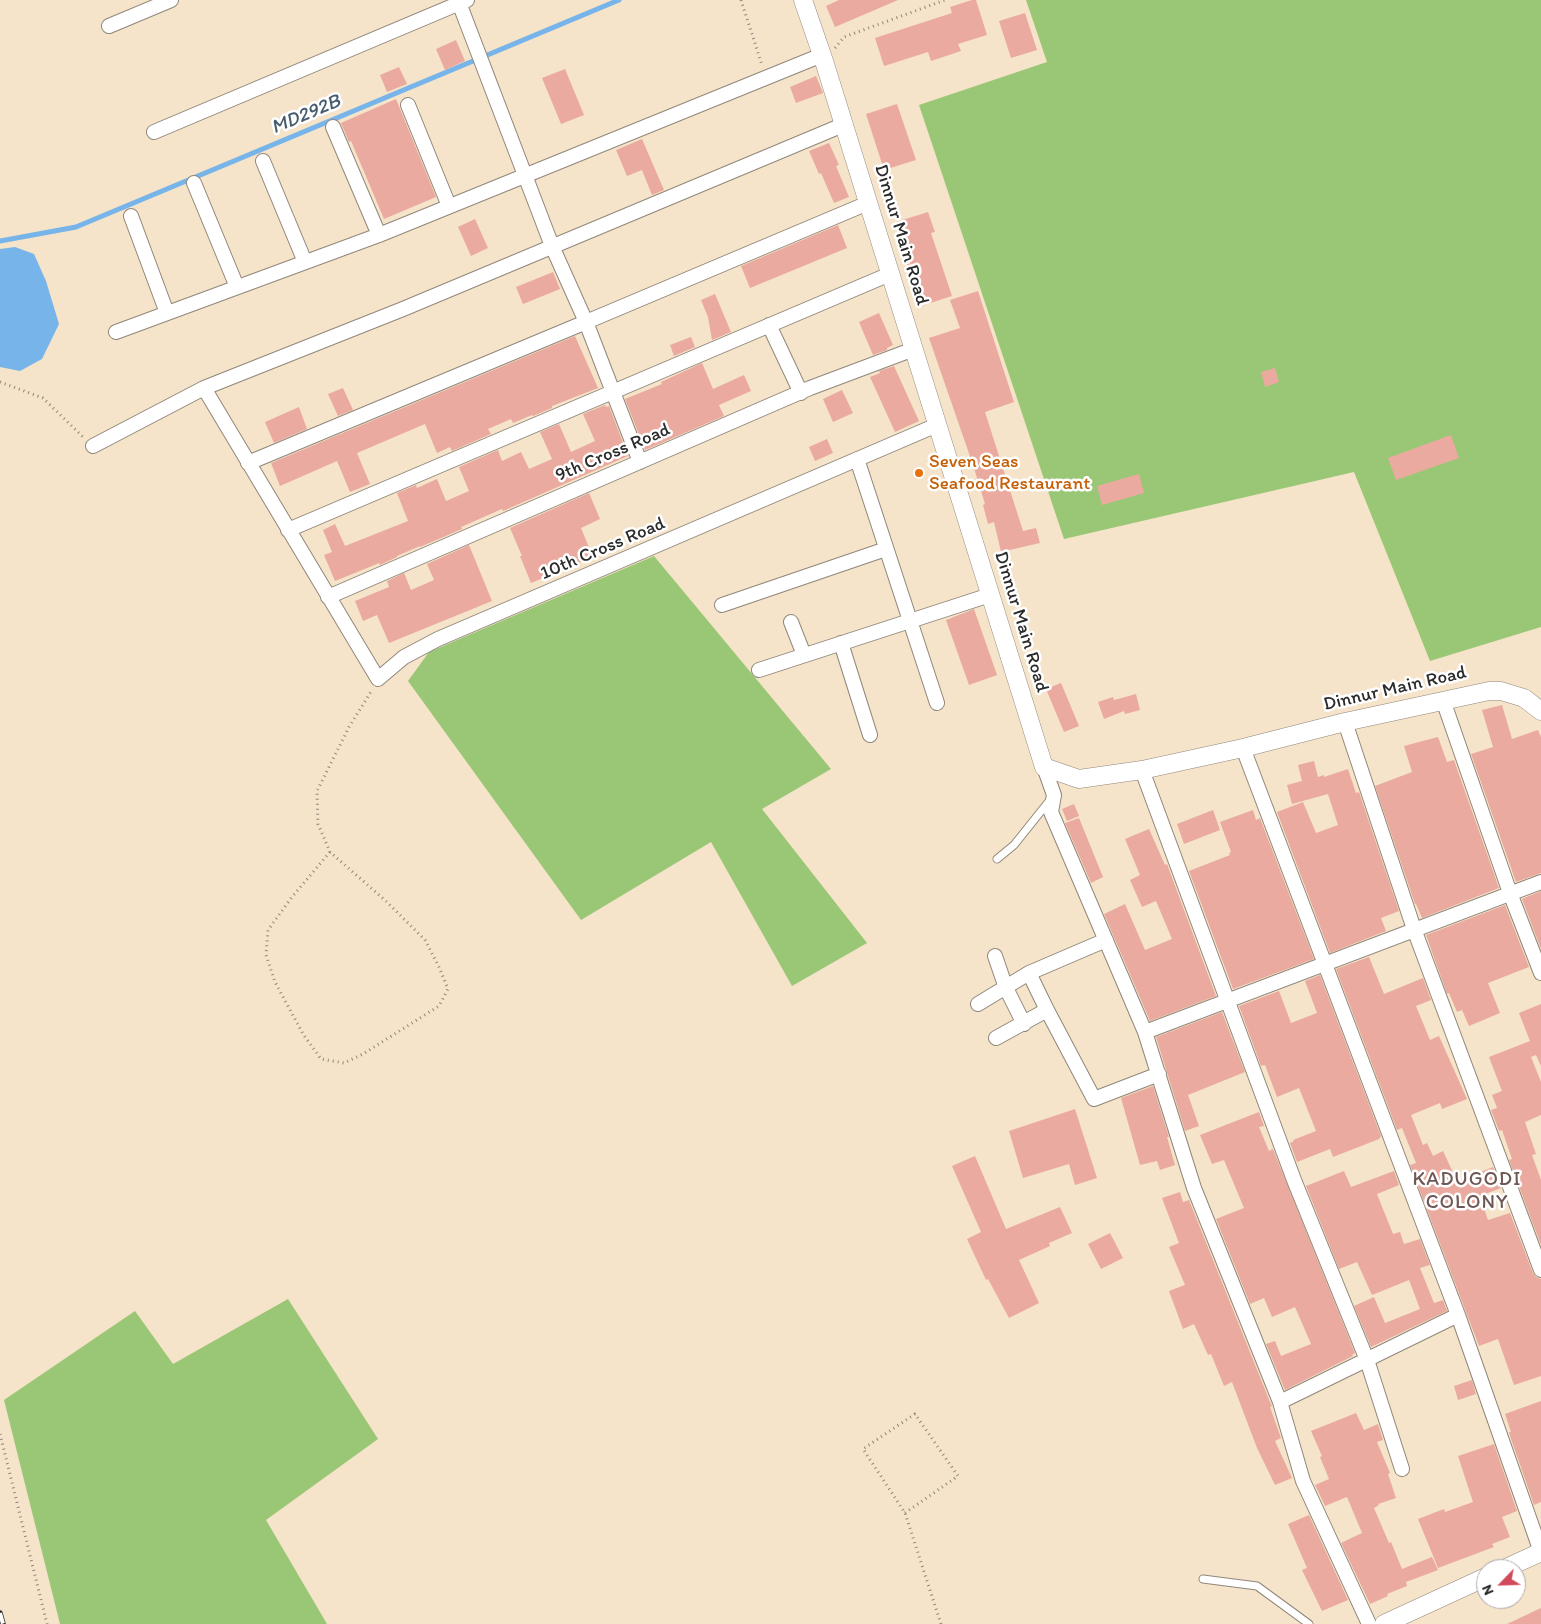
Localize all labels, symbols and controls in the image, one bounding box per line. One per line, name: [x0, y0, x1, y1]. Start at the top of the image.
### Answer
water label: MD292B: [268, 90, 344, 140]
street label: Dinnur Main Road: [869, 162, 933, 308]
street label: 9th Cross Road: [552, 419, 674, 487]
place label: Seven Seas Seafood Restaurant: [929, 451, 1090, 495]
marker: Seven Seas Seafood Restaurant: [913, 467, 925, 479]
street label: 10th Cross Road: [537, 512, 669, 586]
street label: Dinnur Main Road: [989, 549, 1053, 695]
street label: Dinnur Main Road: [1321, 661, 1469, 717]
district label: KADUGODI COLONY: [1412, 1168, 1522, 1215]
north arrow: [1476, 1559, 1526, 1609]
text: N: [1478, 1582, 1497, 1598]

